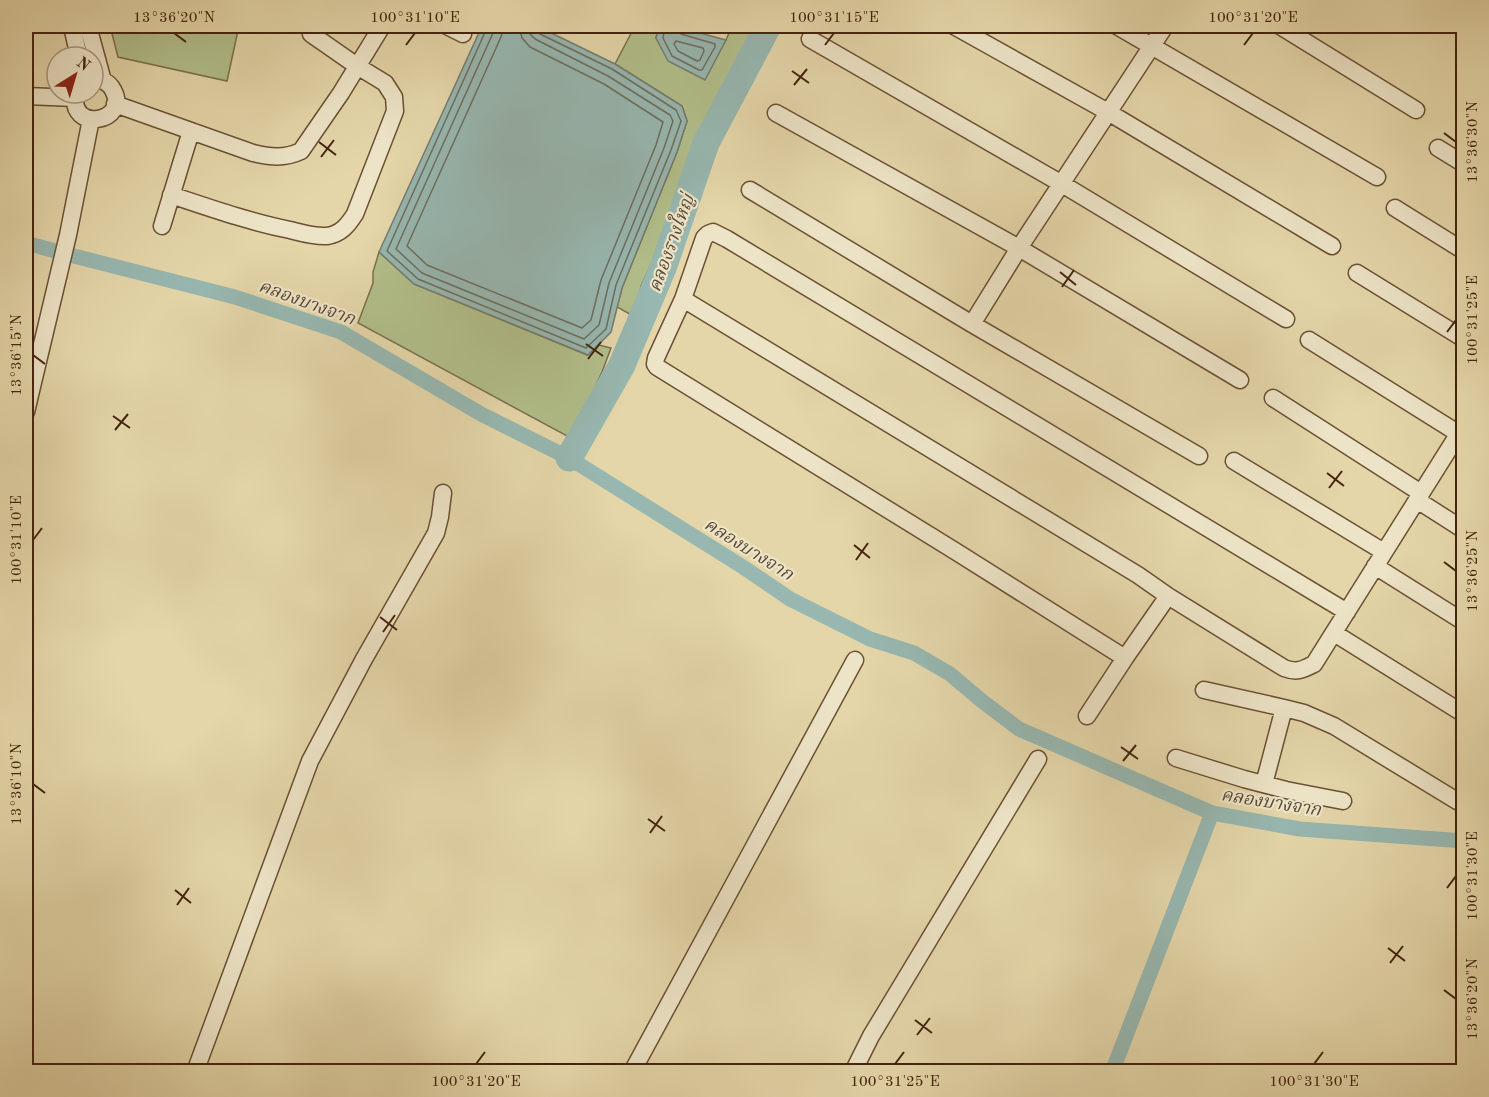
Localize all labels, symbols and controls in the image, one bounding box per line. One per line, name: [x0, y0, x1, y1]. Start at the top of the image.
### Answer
text: 13°36'20"N: [133, 11, 215, 26]
text: 100°31'10"E: [370, 11, 460, 26]
text: 100°31'15"E: [789, 11, 879, 26]
text: 100°31'20"E: [1208, 11, 1298, 26]
north arrow: [45, 45, 105, 105]
text: N: [73, 55, 93, 75]
text: 13°36'30"N: [1466, 101, 1481, 183]
water label: คลองรางใหญ่: [641, 188, 700, 295]
text: 100°31'25"E: [1466, 275, 1481, 365]
water label: คลองบางจาก: [256, 277, 358, 329]
text: 13°36'15"N: [10, 314, 25, 396]
text: 100°31'10"E: [10, 495, 25, 585]
water label: คลองบางจาก: [701, 515, 797, 585]
text: 13°36'25"N: [1466, 530, 1481, 612]
text: 13°36'10"N: [10, 743, 25, 825]
water label: คลองบางจาก: [1220, 786, 1323, 820]
text: 100°31'30"E: [1466, 831, 1481, 921]
text: 13°36'20"N: [1466, 958, 1481, 1040]
text: 100°31'20"E: [431, 1075, 521, 1090]
text: 100°31'25"E: [850, 1075, 940, 1090]
text: 100°31'30"E: [1269, 1075, 1359, 1090]

